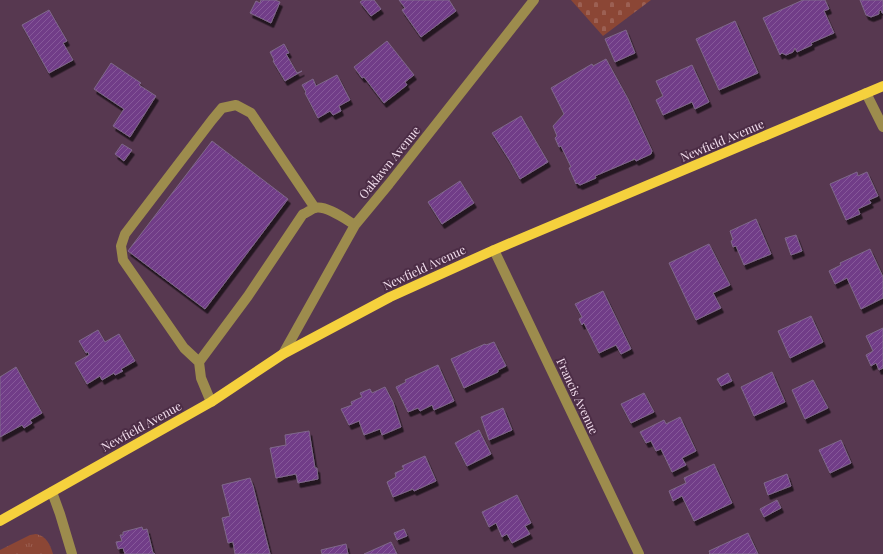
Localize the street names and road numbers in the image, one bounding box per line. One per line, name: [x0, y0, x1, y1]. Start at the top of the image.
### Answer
street label: Newfield Avenue: [678, 115, 766, 165]
street label: Oaklawn Avenue: [355, 122, 423, 202]
street label: Newfield Avenue: [380, 241, 468, 293]
street label: Francis Avenue: [553, 355, 603, 437]
street label: Newfield Avenue: [98, 397, 184, 455]

